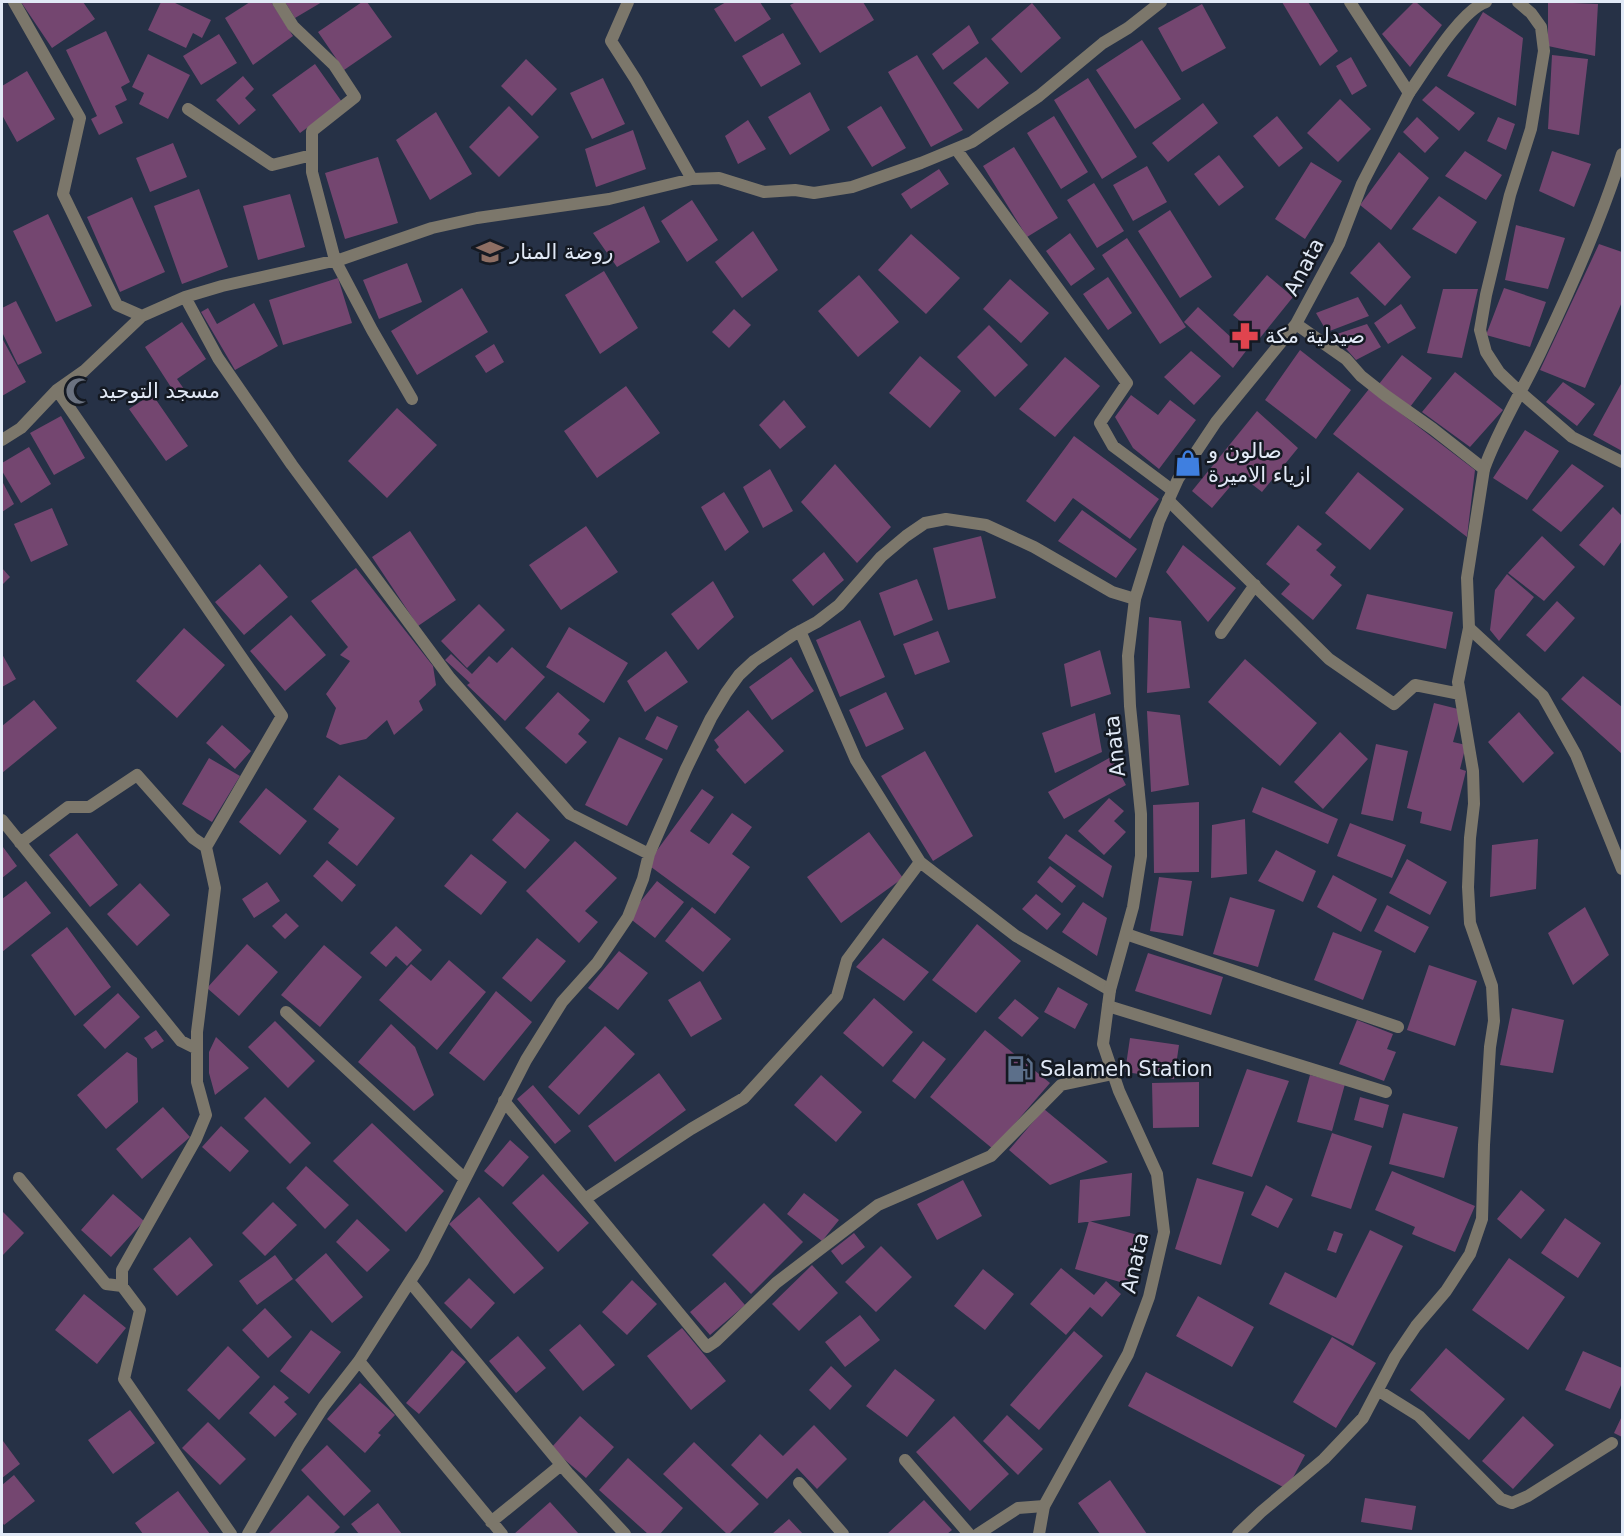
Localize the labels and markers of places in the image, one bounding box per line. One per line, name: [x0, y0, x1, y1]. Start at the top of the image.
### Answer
school or university icon: روضة المنار: [475, 237, 505, 267]
place label: روضة المنار: [509, 240, 613, 264]
pharmacy icon: صيدلية مكة: [1230, 321, 1260, 351]
place label: صيدلية مكة: [1265, 324, 1365, 348]
mosque icon: مسجد التوحيد: [64, 376, 94, 406]
place label: مسجد التوحيد: [99, 379, 220, 403]
place label: صالون و ازياء الاميرة: [1207, 439, 1311, 487]
shop icon: صالون و ازياء الاميرة: [1173, 448, 1203, 478]
fuel station icon: Salameh Station: [1005, 1054, 1035, 1084]
place label: Salameh Station: [1040, 1057, 1213, 1081]

